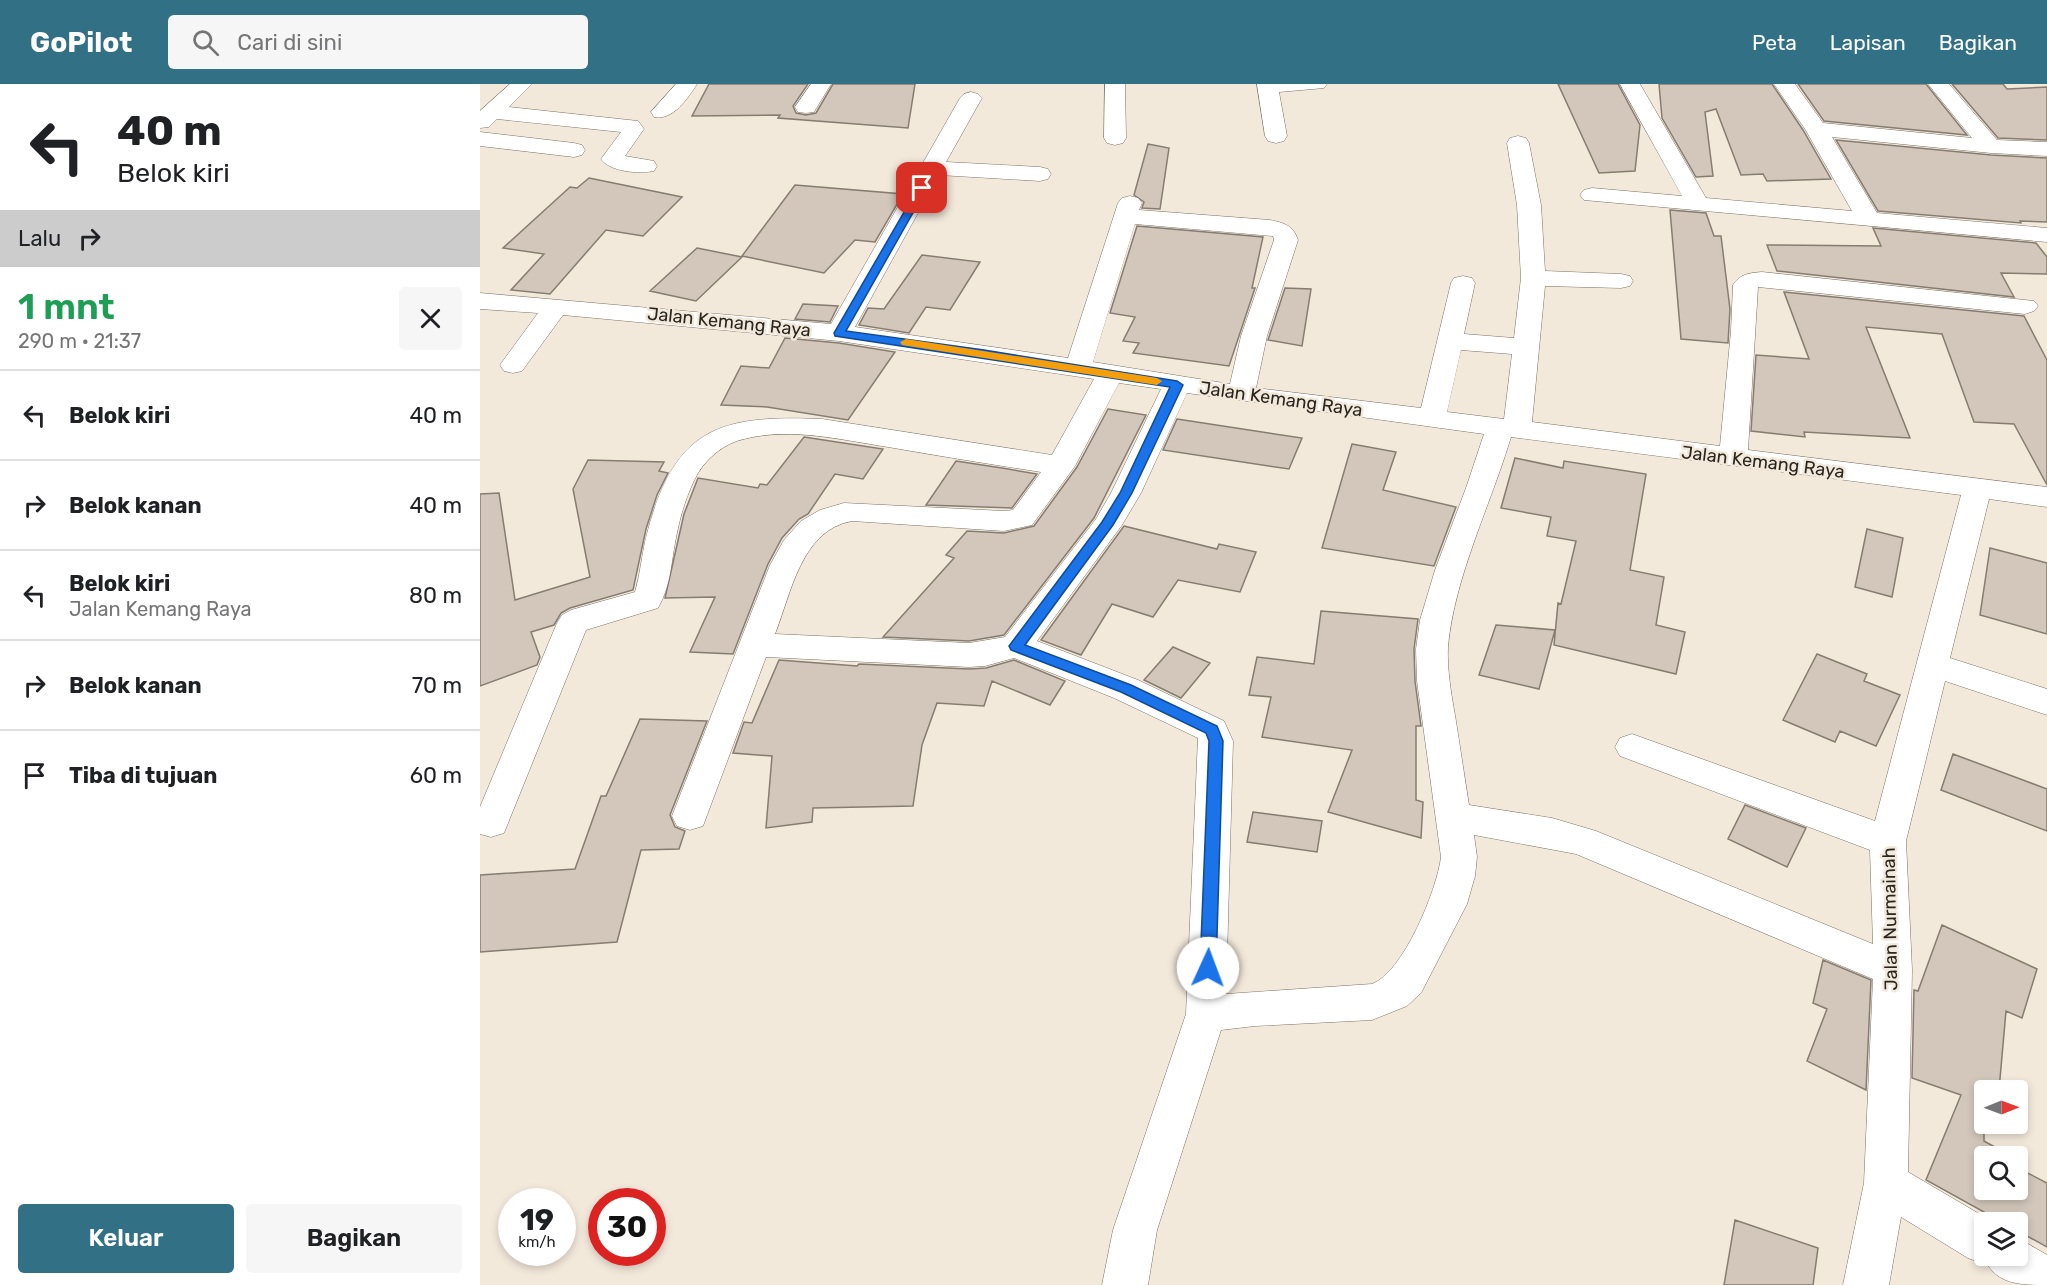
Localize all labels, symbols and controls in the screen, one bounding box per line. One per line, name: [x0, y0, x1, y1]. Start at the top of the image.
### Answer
search box: [168, 15, 588, 69]
text: GoPilot: [30, 26, 132, 59]
icon: search: [189, 26, 222, 59]
text: Cari di sini: [237, 29, 342, 56]
text: Peta: [1752, 30, 1797, 55]
text: Lapisan: [1830, 30, 1906, 55]
text: Bagikan: [1939, 30, 2017, 55]
text: 40 m: [117, 106, 222, 156]
icon: left: [18, 108, 96, 186]
text: Belok kiri: [117, 157, 230, 189]
pin: [896, 162, 947, 213]
icon: arrive: [905, 171, 938, 204]
icon: right: [73, 222, 106, 255]
text: Lalu: [18, 225, 61, 252]
text: 1 mnt: [18, 285, 115, 328]
button: close: [399, 287, 462, 350]
street label: Jalan Kemang Raya: [646, 302, 812, 342]
text: 290 m · 21:37: [18, 329, 141, 353]
street label: Jalan Kemang Raya: [1198, 377, 1364, 421]
icon: left: [18, 399, 51, 432]
text: Belok kiri: [69, 402, 170, 429]
text: 40 m: [409, 402, 462, 429]
street label: Jalan Kemang Raya: [1680, 441, 1846, 483]
icon: right: [18, 489, 51, 522]
text: Belok kanan: [69, 492, 202, 519]
text: 40 m: [409, 492, 462, 519]
text: Belok kiri: [69, 570, 170, 597]
icon: left: [18, 579, 51, 612]
text: 80 m: [409, 582, 462, 609]
text: Jalan Kemang Raya: [69, 597, 252, 621]
icon: right: [18, 669, 51, 702]
text: Belok kanan: [69, 672, 202, 699]
text: 70 m: [412, 672, 462, 699]
icon: arrive: [18, 759, 51, 792]
text: Tiba di tujuan: [69, 762, 217, 789]
text: 60 m: [410, 762, 462, 789]
street label: Jalan Nurmainah: [1878, 847, 1902, 991]
position arrow: [1176, 936, 1240, 1000]
north arrow: [1974, 1080, 2028, 1134]
map controls: [1974, 1080, 2028, 1266]
button: search: [1974, 1146, 2028, 1200]
speed limit sign: 30: [588, 1188, 666, 1266]
text: 19: [520, 1202, 554, 1238]
button: Keluar: [18, 1204, 234, 1273]
button: Bagikan: [246, 1204, 462, 1273]
button: layers: [1974, 1212, 2028, 1266]
text: km/h: [518, 1233, 556, 1251]

